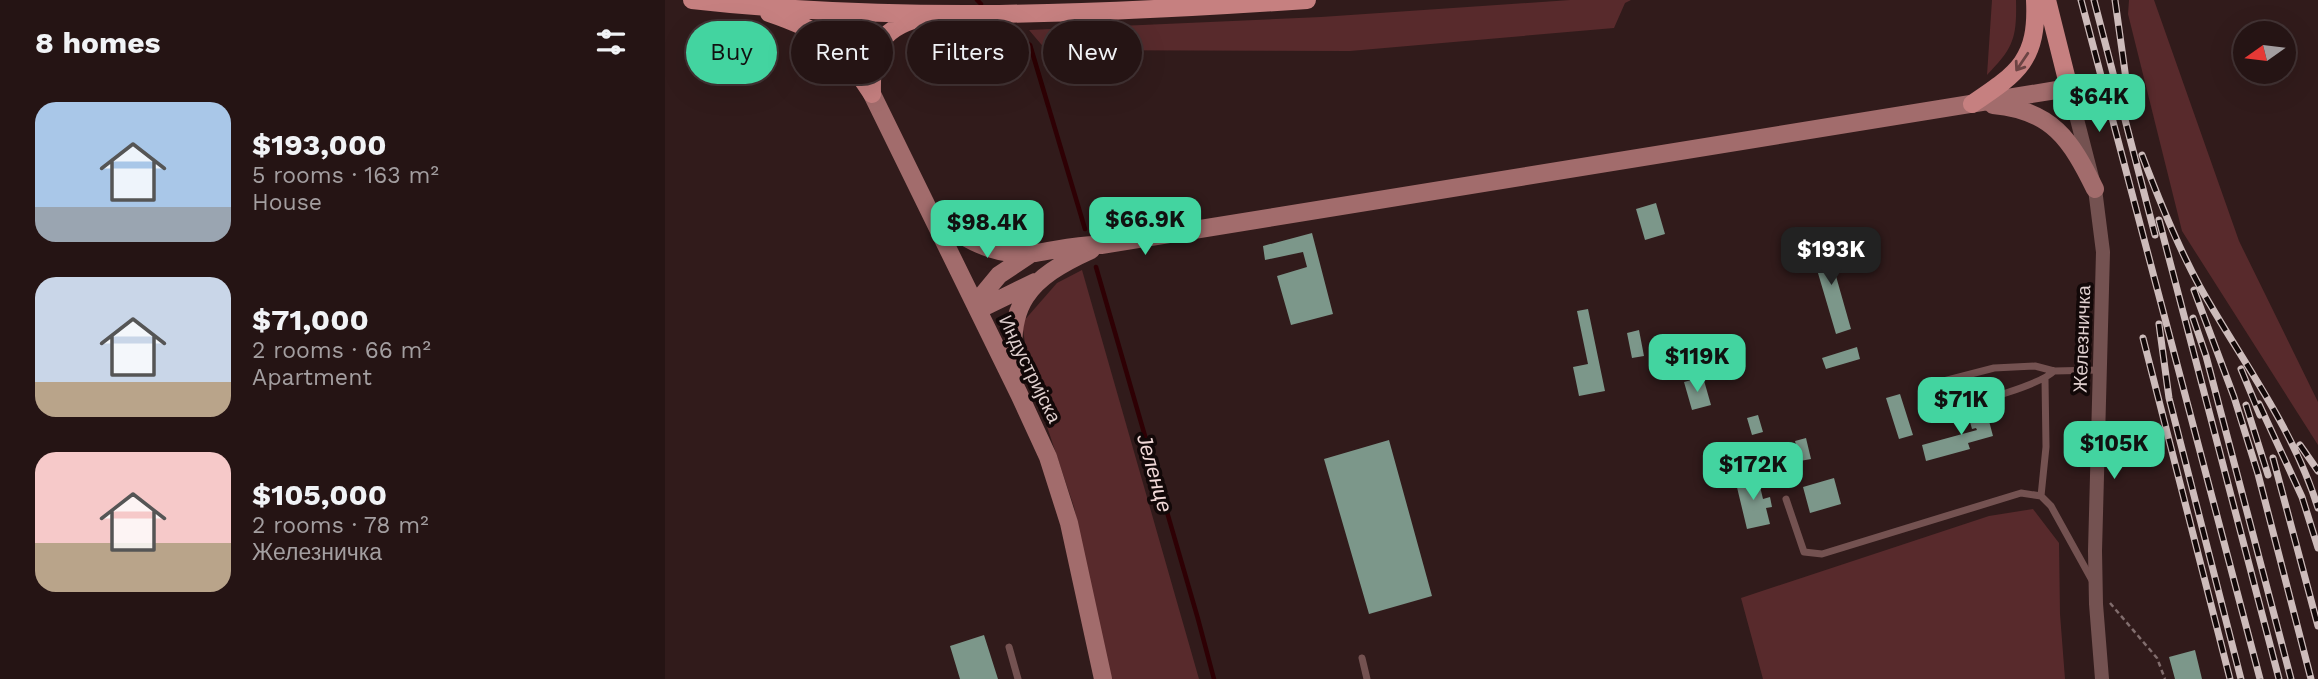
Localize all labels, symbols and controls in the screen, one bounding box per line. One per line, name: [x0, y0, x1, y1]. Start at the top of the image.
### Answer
chip: Buy: [686, 21, 777, 84]
chip: Rent: [791, 21, 893, 84]
chip: Filters: [907, 21, 1029, 84]
chip: New: [1043, 21, 1142, 84]
north arrow: [2233, 21, 2296, 84]
map controls: [2233, 21, 2296, 84]
icon: filters: [592, 23, 630, 61]
text: 8 homes: [35, 25, 161, 60]
one-way arrow: [2014, 52, 2029, 71]
pin: $64K: [2058, 74, 2140, 134]
text: $64K: [2069, 83, 2129, 110]
text: $193,000: [252, 127, 387, 162]
icon: home: [91, 130, 175, 214]
text: 5 rooms · 163 m²: [252, 162, 439, 189]
text: House: [252, 189, 322, 216]
pin: $66.9K: [1088, 198, 1202, 257]
pin: $98.4K: [930, 201, 1044, 260]
text: $66.9K: [1105, 206, 1185, 233]
text: $98.4K: [947, 209, 1027, 236]
pin: $193K: [1782, 228, 1880, 287]
text: $193K: [1797, 236, 1865, 263]
street label: Железничка: [2069, 284, 2095, 393]
text: $71,000: [252, 302, 369, 337]
icon: home: [91, 305, 175, 389]
street label: Индустријска: [994, 311, 1066, 427]
pin: $119K: [1648, 334, 1746, 394]
text: 2 rooms · 66 m²: [252, 337, 431, 364]
text: $119K: [1665, 343, 1729, 370]
text: Apartment: [252, 364, 372, 391]
pin: $71K: [1920, 378, 2002, 437]
text: $71K: [1934, 386, 1988, 413]
pin: $105K: [2065, 421, 2163, 481]
water label: Јеленце: [1132, 430, 1178, 515]
text: $105K: [2080, 430, 2148, 457]
pin: $172K: [1704, 442, 1802, 502]
text: $172K: [1719, 451, 1787, 478]
text: $105,000: [252, 477, 387, 512]
icon: home: [91, 480, 175, 564]
text: 2 rooms · 78 m²: [252, 512, 429, 539]
text: Железничка: [252, 539, 382, 566]

